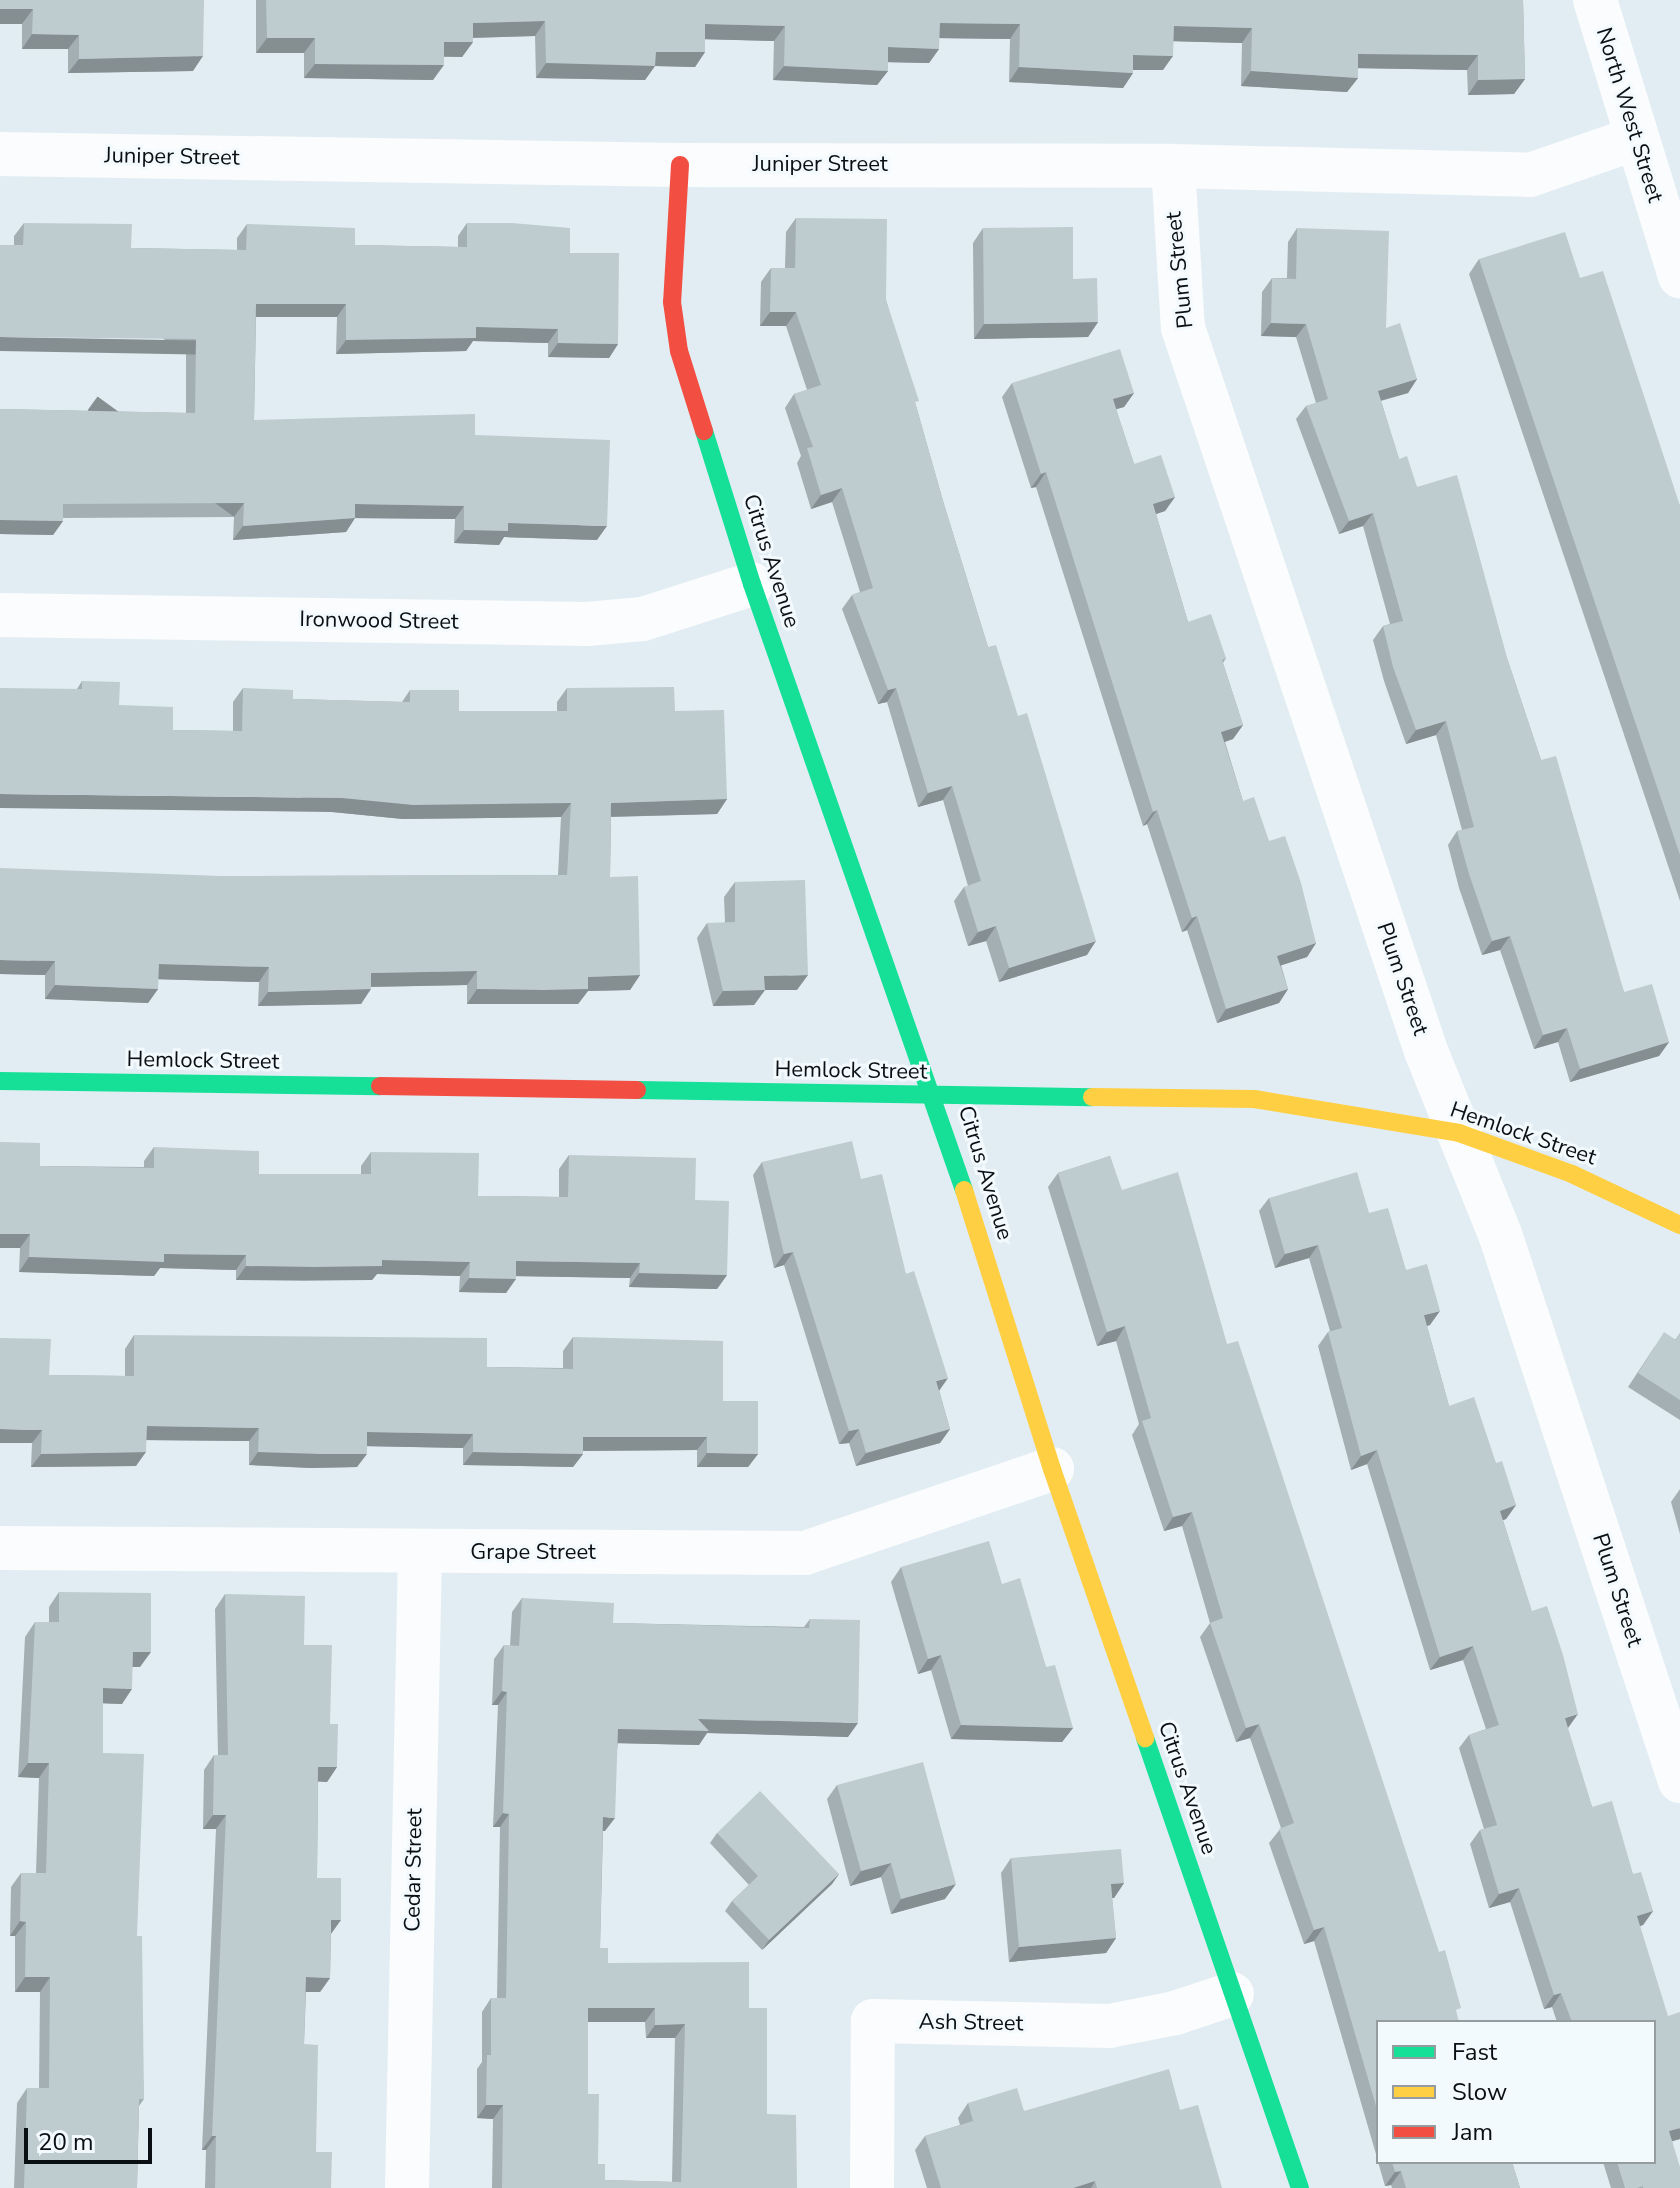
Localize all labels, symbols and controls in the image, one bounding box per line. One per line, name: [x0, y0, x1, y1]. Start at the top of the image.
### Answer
street label: North West Street: [1590, 24, 1668, 206]
street label: Juniper Street: [104, 143, 240, 171]
street label: Juniper Street: [752, 152, 888, 178]
street label: Plum Street: [1161, 210, 1199, 330]
street label: Citrus Avenue: [737, 491, 805, 631]
street label: Ironwood Street: [299, 606, 459, 636]
street label: Plum Street: [1370, 919, 1434, 1039]
street label: Hemlock Street: [126, 1046, 280, 1076]
street label: Hemlock Street: [774, 1056, 928, 1086]
street label: Hemlock Street: [1446, 1097, 1600, 1171]
street label: Citrus Avenue: [952, 1103, 1018, 1243]
street label: Plum Street: [1586, 1530, 1648, 1650]
street label: Grape Street: [470, 1540, 596, 1566]
street label: Citrus Avenue: [1152, 1718, 1222, 1858]
street label: Cedar Street: [400, 1808, 428, 1932]
street label: Ash Street: [918, 2009, 1024, 2037]
legend: [1376, 2020, 1656, 2164]
text: Fast: [1452, 2036, 1497, 2068]
text: Slow: [1452, 2076, 1507, 2108]
scale bar: [28, 2112, 156, 2162]
text: Jam: [1452, 2116, 1493, 2148]
text: 20 m: [38, 2126, 94, 2158]

